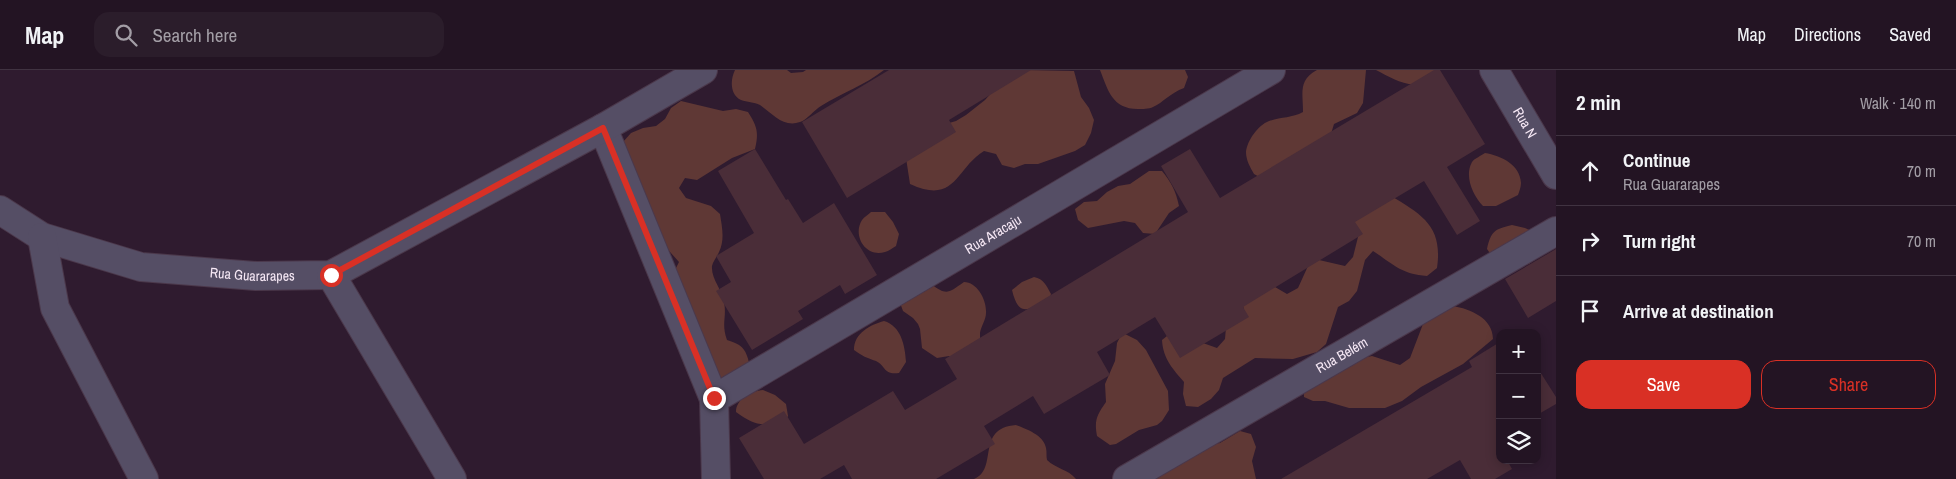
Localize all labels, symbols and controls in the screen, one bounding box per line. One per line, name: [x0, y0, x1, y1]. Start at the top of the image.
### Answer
search box: [94, 12, 444, 57]
text: Map: [25, 19, 64, 51]
icon: search: [112, 21, 140, 49]
text: Search here: [152, 22, 237, 48]
text: Map: [1737, 22, 1766, 47]
text: Directions: [1794, 22, 1861, 47]
text: Saved: [1889, 22, 1931, 47]
text: 2 min: [1576, 88, 1621, 117]
text: Walk · 140 m: [1860, 92, 1936, 114]
street label: Rua N: [1509, 104, 1541, 141]
text: Continue: [1623, 147, 1691, 173]
icon: ahead: [1576, 157, 1604, 185]
text: 70 m: [1907, 160, 1936, 182]
text: Rua Guararapes: [1623, 173, 1720, 195]
street label: Rua Aracaju: [961, 211, 1025, 258]
icon: right: [1576, 227, 1604, 255]
text: Turn right: [1623, 228, 1695, 254]
text: 70 m: [1907, 230, 1936, 252]
street label: Rua Guararapes: [209, 263, 295, 285]
route start: [320, 264, 343, 287]
icon: arrive: [1576, 297, 1604, 325]
text: Arrive at destination: [1623, 298, 1774, 324]
map controls: [1496, 329, 1541, 464]
button: +: [1496, 329, 1541, 374]
street label: Rua Belém: [1313, 333, 1371, 377]
button: Save: [1576, 360, 1751, 409]
button: Share: [1761, 360, 1936, 409]
button: −: [1496, 374, 1541, 419]
route end: [703, 387, 726, 410]
button: layers: [1496, 419, 1541, 464]

